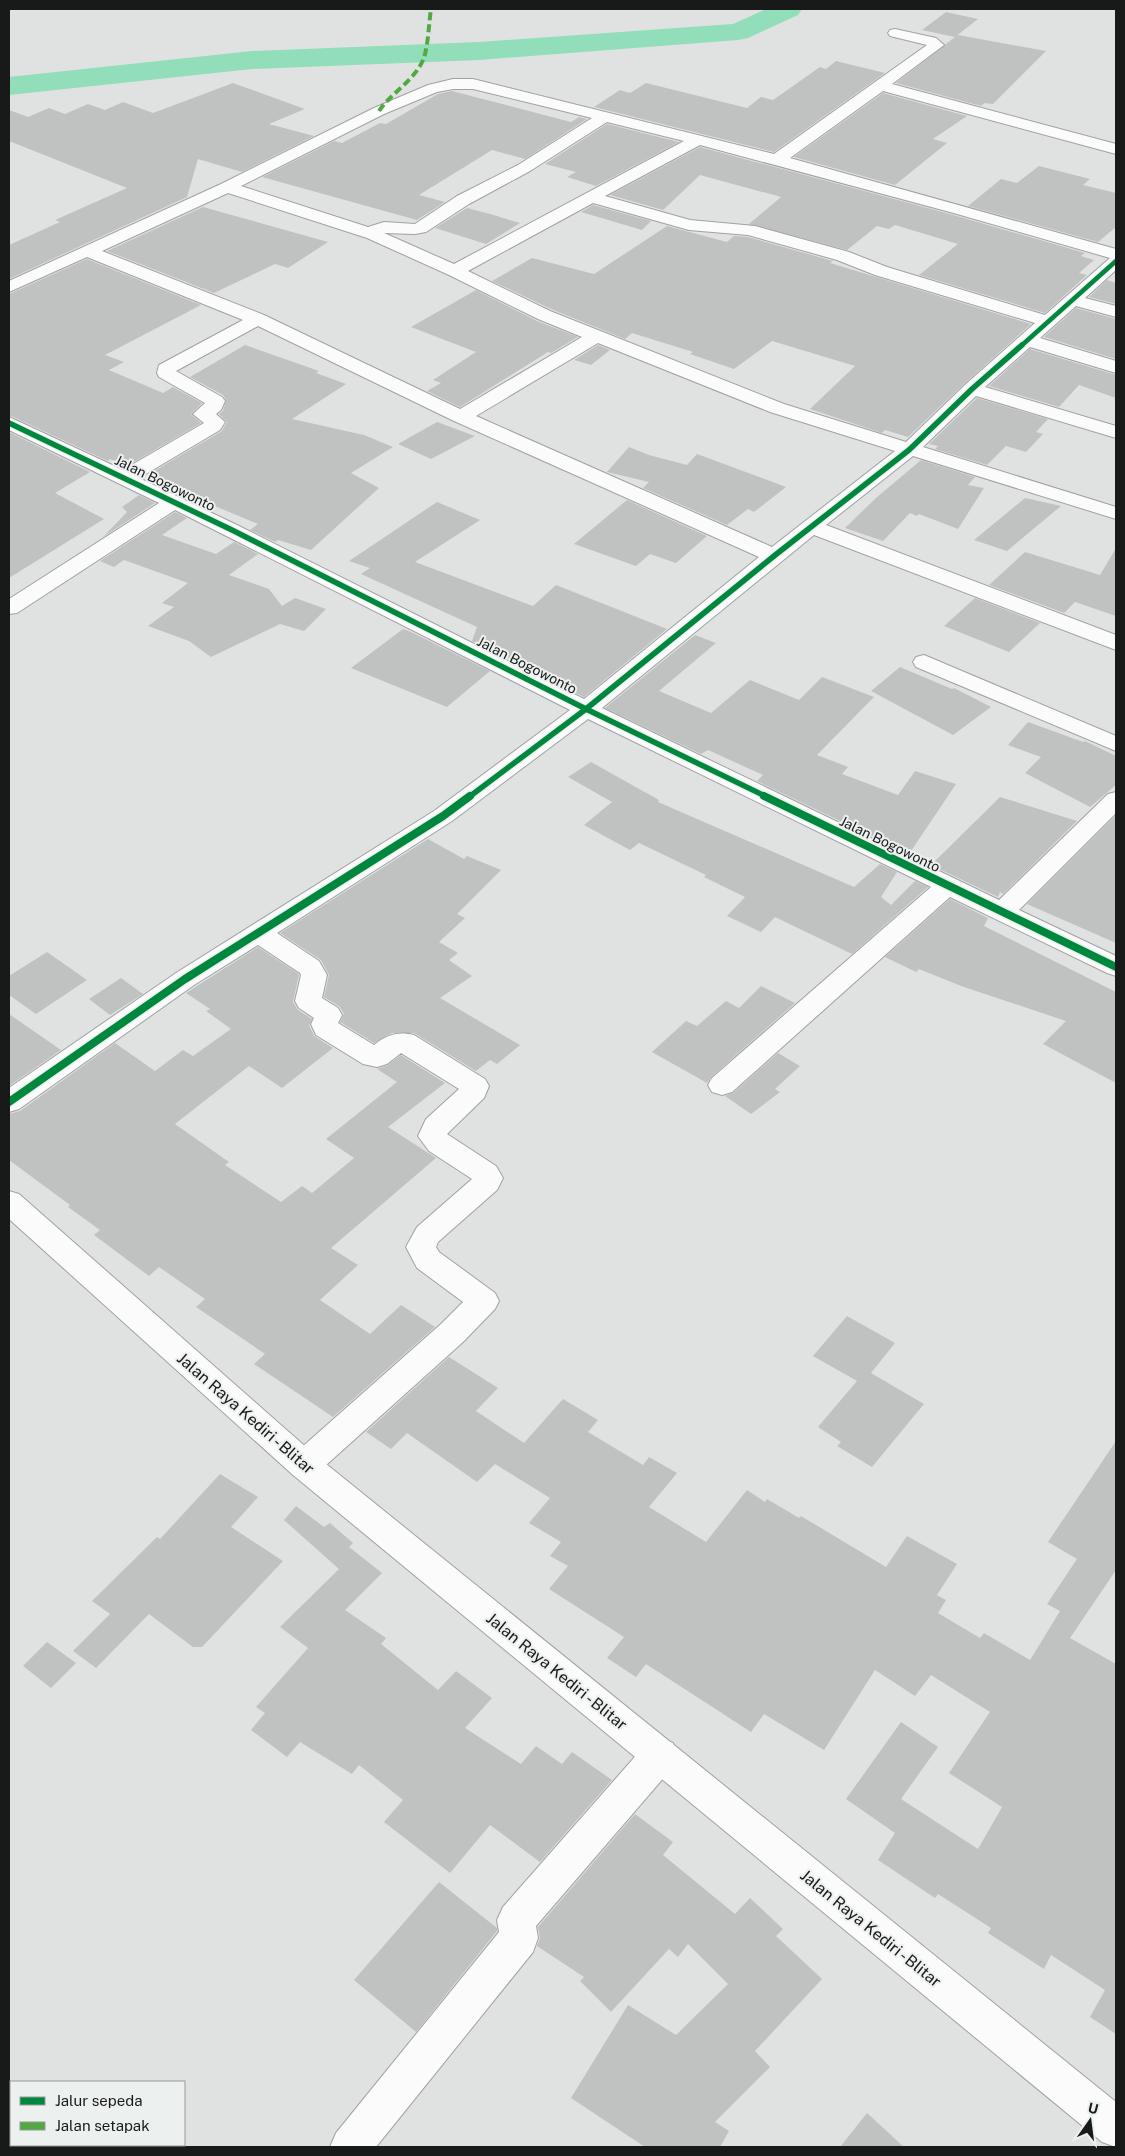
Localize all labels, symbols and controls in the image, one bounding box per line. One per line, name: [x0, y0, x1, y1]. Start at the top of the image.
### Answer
street label: Jalan Bogowonto: [112, 452, 218, 514]
street label: Jalan Bogowonto: [474, 633, 580, 697]
street label: Jalan Bogowonto: [837, 813, 943, 875]
street label: Jalan Raya Kediri - Blitar: [173, 1349, 318, 1478]
street label: Jalan Raya Kediri - Blitar: [482, 1609, 631, 1734]
street label: Jalan Raya Kediri - Blitar: [796, 1866, 945, 1991]
legend: [10, 2081, 185, 2146]
text: Jalur sepeda: [55, 2092, 143, 2109]
north arrow: [1065, 2096, 1115, 2146]
text: U: [1086, 2099, 1100, 2117]
text: Jalan setapak: [55, 2117, 150, 2134]

